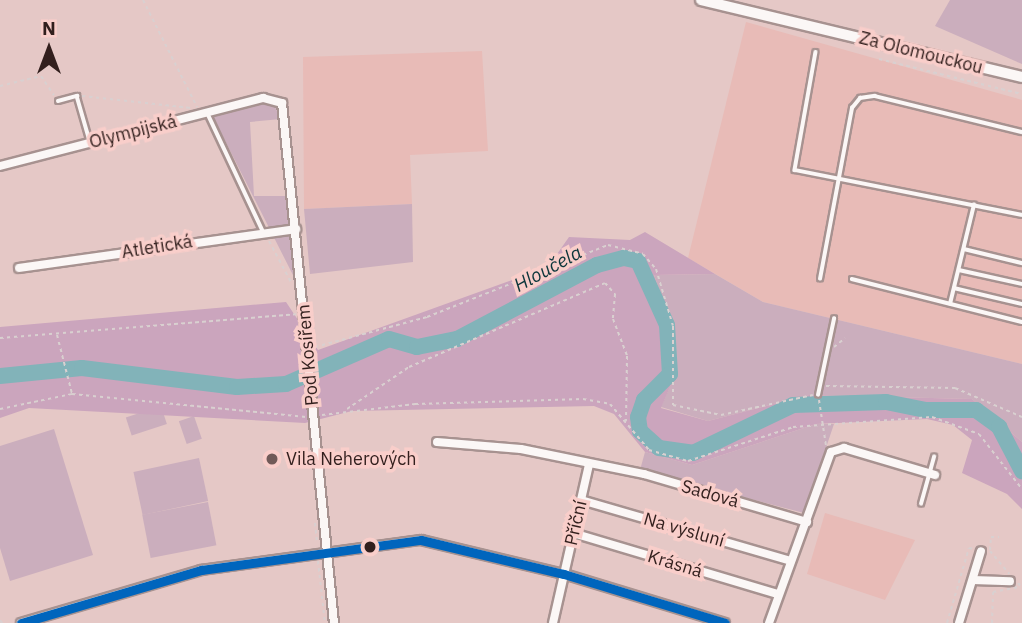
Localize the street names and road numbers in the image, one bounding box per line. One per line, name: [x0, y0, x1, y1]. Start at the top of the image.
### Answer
street label: Za Olomouckou: [857, 27, 985, 79]
street label: Olympijská: [87, 111, 179, 153]
street label: Atletická: [120, 231, 194, 263]
street label: Pod Kosířem: [293, 303, 323, 407]
street label: Sadová: [679, 476, 741, 512]
street label: Příční: [560, 498, 592, 548]
street label: Na výsluní: [641, 508, 727, 552]
street label: Krásná: [645, 545, 705, 583]

